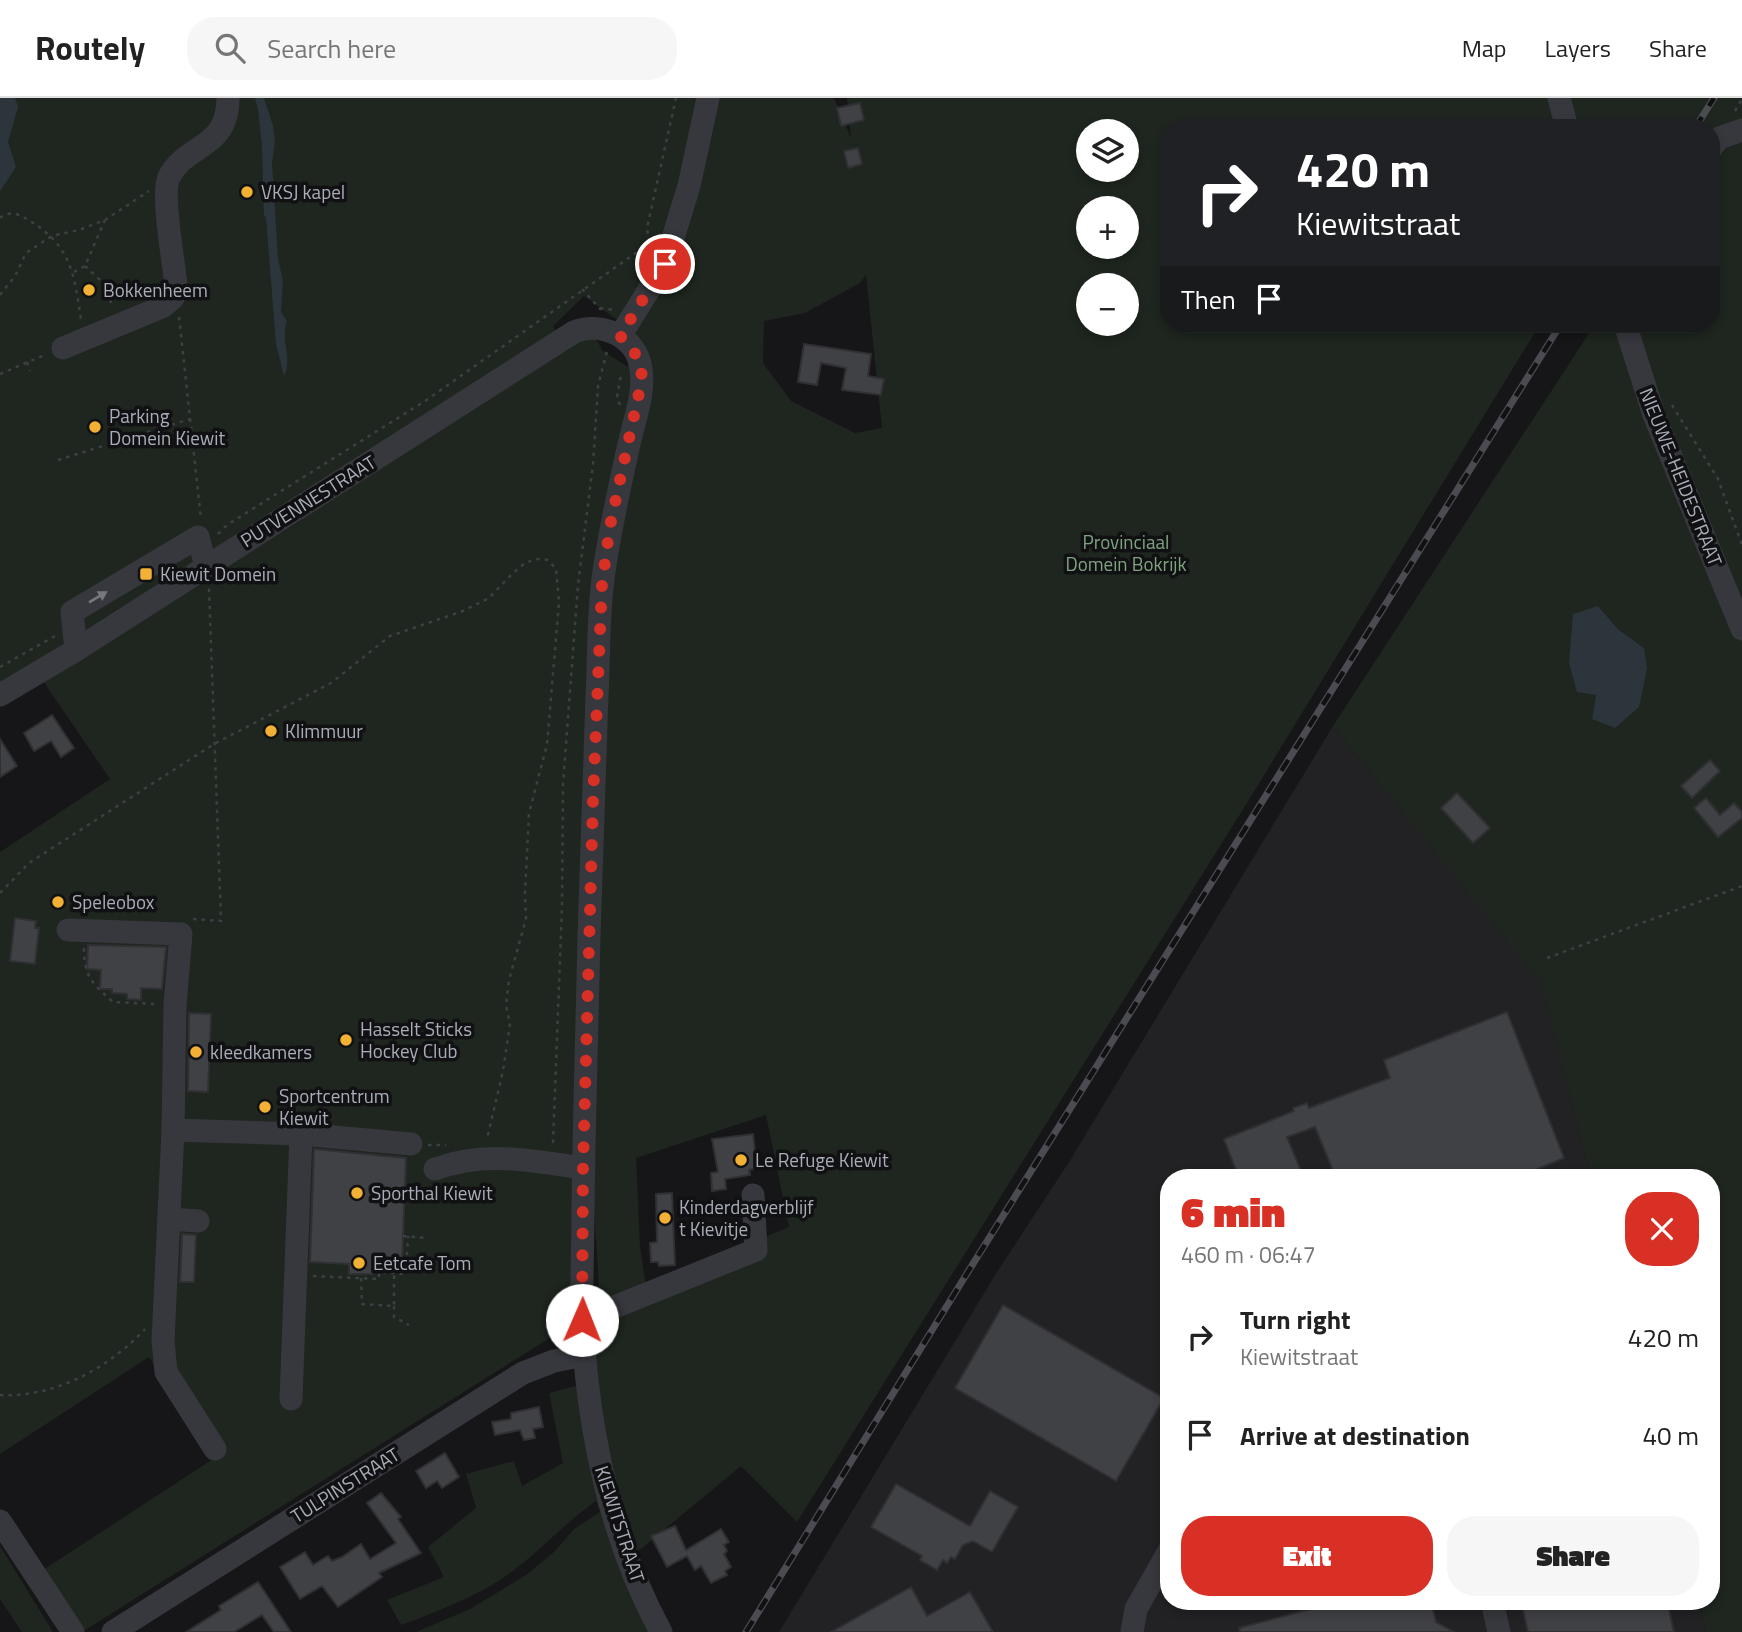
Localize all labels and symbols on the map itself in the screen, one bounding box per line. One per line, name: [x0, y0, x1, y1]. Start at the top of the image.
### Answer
place label: VKSJ kapel: [261, 177, 345, 206]
marker: VKSJ kapel: [239, 184, 255, 200]
pin: [635, 234, 695, 294]
place label: Bokkenheem: [103, 275, 208, 304]
marker: Bokkenheem: [81, 282, 97, 298]
street label: NIEUWE-HEIDESTRAAT: [1632, 383, 1730, 570]
place label: Parking Domein Kiewit: [109, 401, 225, 452]
marker: Parking Domein Kiewit: [87, 419, 103, 435]
street label: PUTVENNESTRAAT: [234, 447, 381, 554]
park label: Provinciaal Domein Bokrijk: [1065, 527, 1187, 578]
place label: Kiewit Domein: [160, 559, 276, 588]
marker: Kiewit Domein: [138, 566, 154, 582]
one-way arrow: [89, 590, 108, 603]
place label: Klimmuur: [285, 716, 363, 745]
marker: Klimmuur: [263, 723, 279, 739]
place label: Speleobox: [72, 887, 155, 916]
marker: Speleobox: [50, 894, 66, 910]
place label: Hasselt Sticks Hockey Club: [360, 1014, 472, 1065]
marker: Hasselt Sticks Hockey Club: [338, 1032, 354, 1048]
place label: kleedkamers: [210, 1037, 312, 1066]
marker: kleedkamers: [188, 1044, 204, 1060]
place label: Sportcentrum Kiewit: [279, 1081, 390, 1132]
marker: Sportcentrum Kiewit: [257, 1099, 273, 1115]
place label: Le Refuge Kiewit: [755, 1145, 889, 1174]
marker: Le Refuge Kiewit: [733, 1152, 749, 1168]
place label: Sporthal Kiewit: [371, 1178, 493, 1207]
marker: Sporthal Kiewit: [349, 1185, 365, 1201]
place label: Kinderdagverblijf t Kievitje: [679, 1192, 814, 1243]
marker: Kinderdagverblijf t Kievitje: [657, 1210, 673, 1226]
place label: Eetcafe Tom: [373, 1248, 471, 1277]
marker: Eetcafe Tom: [351, 1255, 367, 1271]
position arrow: [545, 1283, 619, 1357]
street label: TULPINSTRAAT: [285, 1439, 405, 1530]
street label: KIEWITSTRAAT: [588, 1462, 653, 1586]

